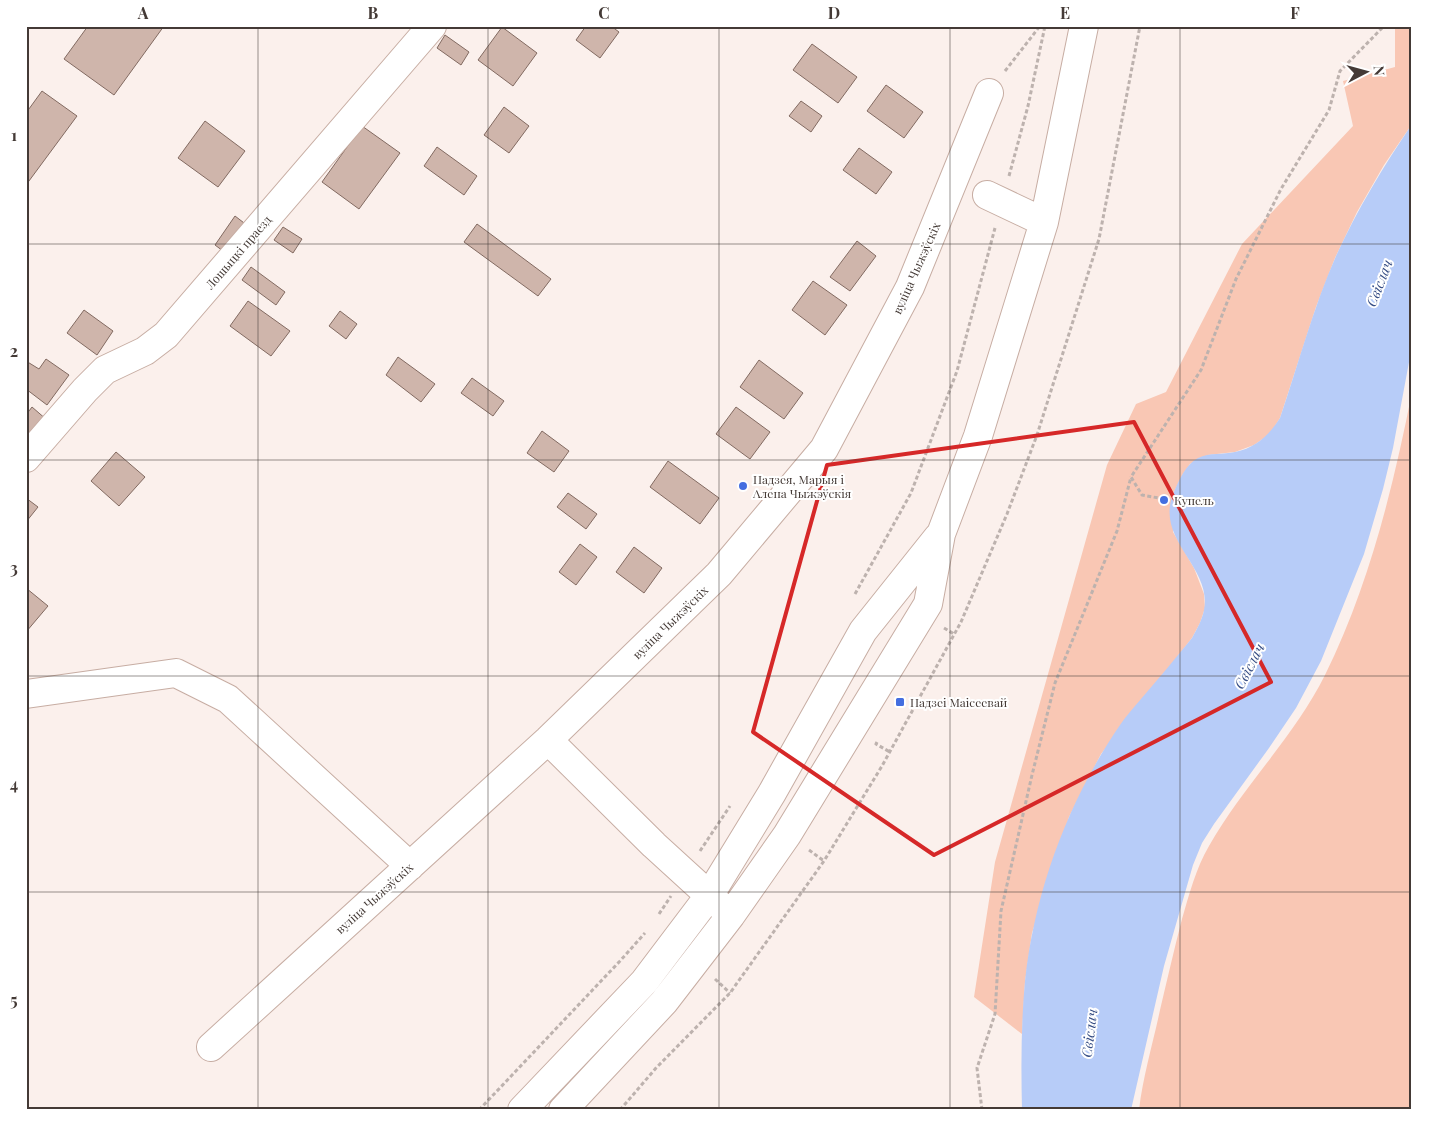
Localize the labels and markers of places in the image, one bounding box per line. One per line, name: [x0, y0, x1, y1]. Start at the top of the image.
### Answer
place label: Надзея, Марыя і Алена Чыжэўскія: [752, 471, 852, 501]
marker: Надзея, Марыя і Алена Чыжэўскія: [737, 480, 749, 492]
place label: Купель: [1174, 492, 1214, 508]
marker: Купель: [1158, 494, 1170, 506]
place label: Надзеі Маісеевай: [910, 694, 1008, 710]
marker: Надзеі Маісеевай: [894, 696, 906, 708]

